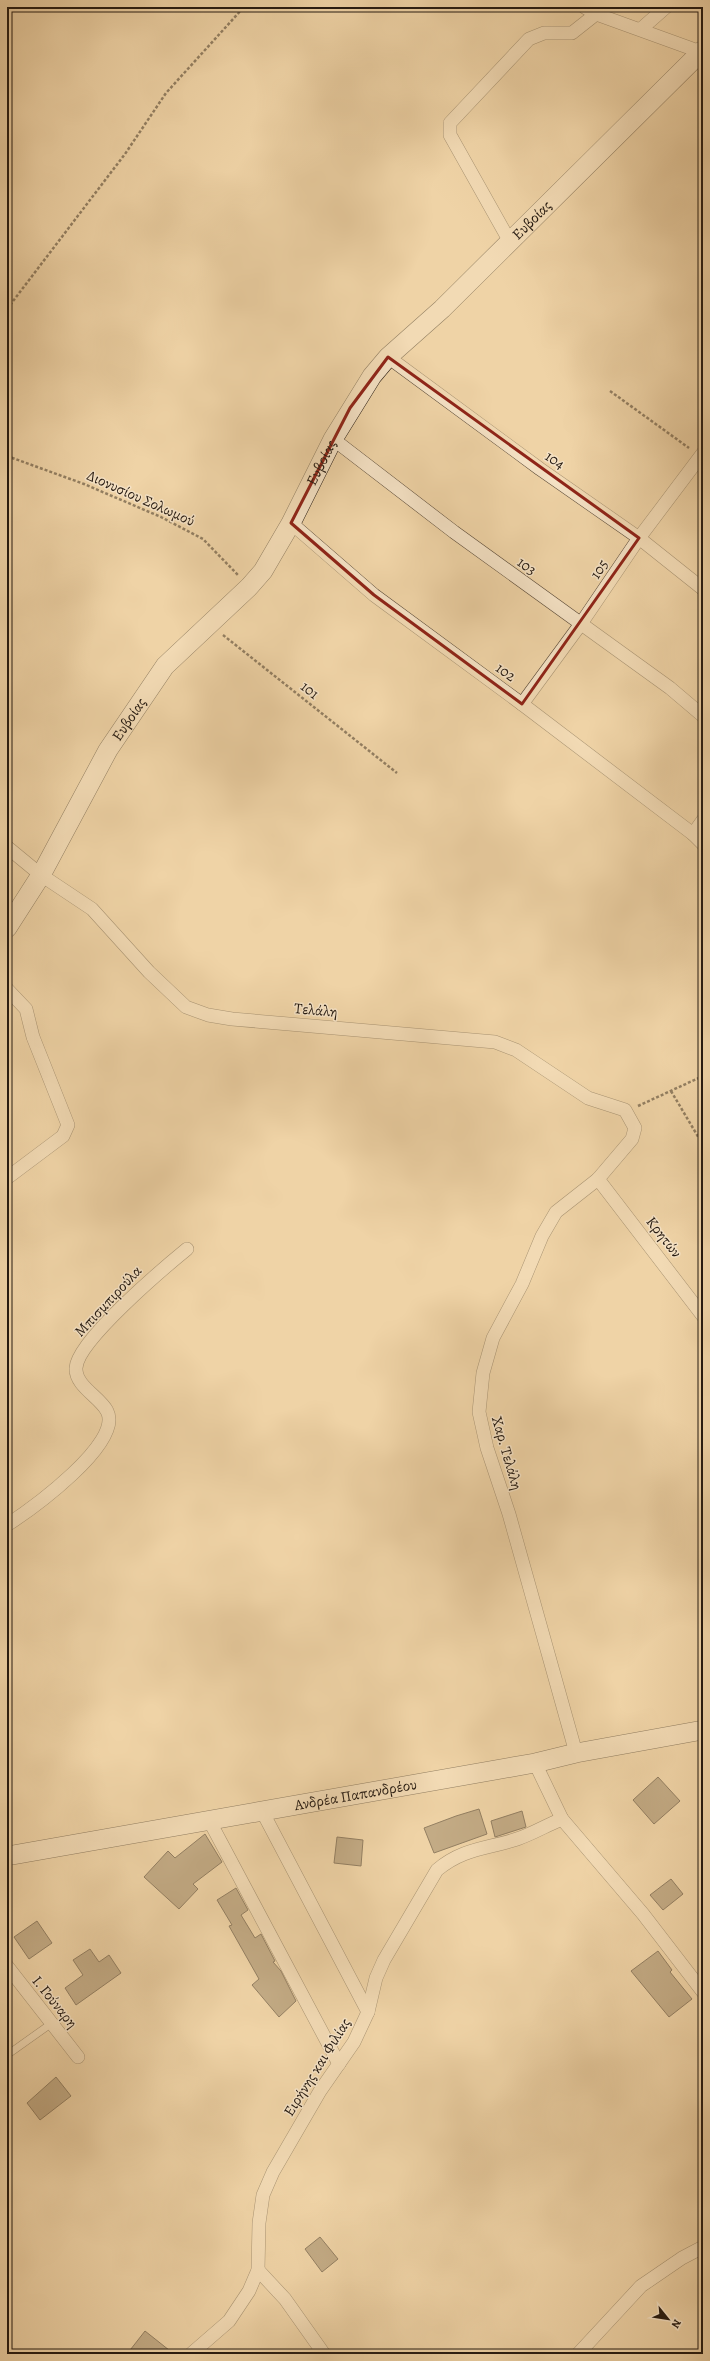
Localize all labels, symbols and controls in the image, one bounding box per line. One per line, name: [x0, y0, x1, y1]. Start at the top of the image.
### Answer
street label: Ευβοίας: [508, 196, 556, 244]
street label: Ευβοίας: [301, 436, 341, 489]
street label: 104: [541, 446, 569, 474]
street label: Διονυσίου Σολωμού: [84, 465, 198, 531]
street label: 103: [513, 552, 541, 580]
street label: 105: [585, 555, 613, 583]
street label: 102: [492, 658, 520, 686]
street label: 101: [297, 676, 323, 704]
street label: Ευβοίας: [107, 694, 151, 745]
street label: Τελάλη: [293, 998, 339, 1022]
street label: Κρητών: [642, 1212, 686, 1262]
street label: Μπισμπιρούλα: [70, 1261, 146, 1341]
street label: Χαρ. Τελάλη: [487, 1414, 527, 1492]
street label: Ανδρέα Παπανδρέου: [292, 1774, 418, 1815]
street label: Ι. Γούναρη: [28, 1972, 82, 2032]
street label: Ειρήνης και Φιλίας: [279, 2014, 355, 2120]
north arrow: [648, 2299, 688, 2339]
text: N: [668, 2317, 685, 2331]

